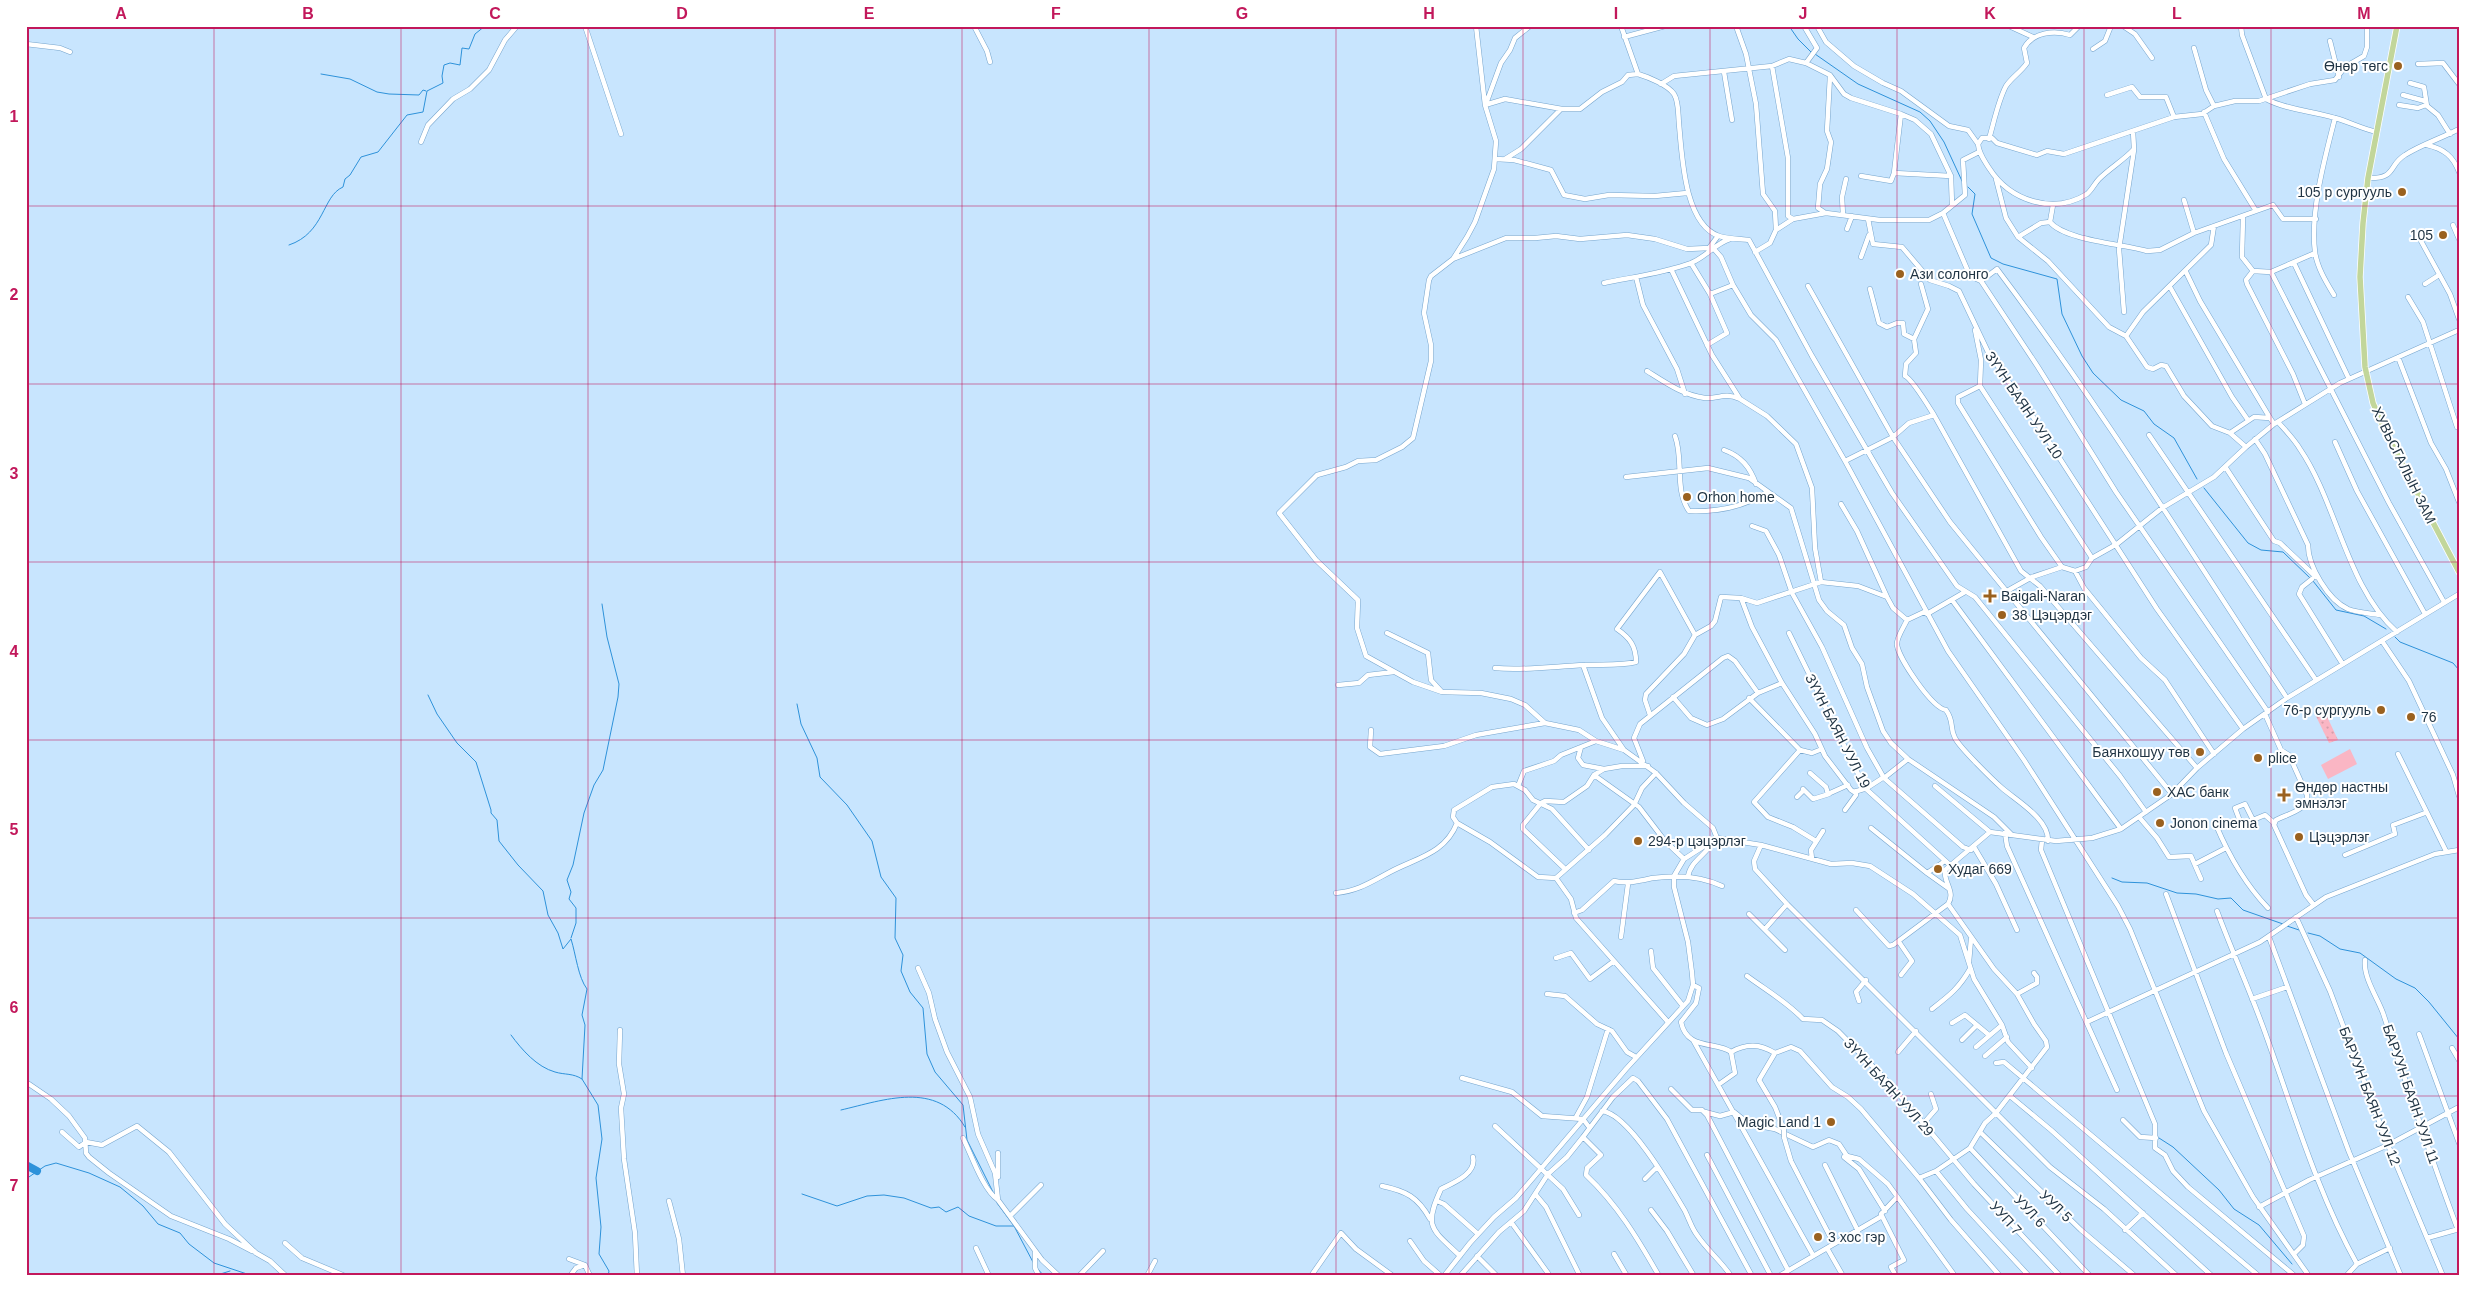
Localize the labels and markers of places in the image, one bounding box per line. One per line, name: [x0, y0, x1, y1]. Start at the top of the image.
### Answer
place label: Өнөр төгс: [2324, 58, 2388, 74]
marker: Өнөр төгс: [2392, 60, 2404, 72]
place label: 105 р сургууль: [2297, 184, 2392, 200]
marker: 105 р сургууль: [2396, 186, 2408, 198]
place label: 105: [2410, 227, 2433, 243]
marker: 105: [2437, 229, 2449, 241]
place label: Ази солонго: [1910, 266, 1989, 282]
marker: Ази солонго: [1894, 268, 1906, 280]
place label: Orhon home: [1697, 489, 1775, 505]
marker: Orhon home: [1681, 491, 1693, 503]
place label: Baigali-Naran: [2001, 588, 2086, 604]
marker: Baigali-Naran: [1983, 589, 1997, 603]
place label: 38 Цэцэрдэг: [2012, 607, 2092, 623]
marker: 38 Цэцэрдэг: [1996, 609, 2008, 621]
place label: 76-р сургууль: [2283, 702, 2371, 718]
marker: 76-р сургууль: [2375, 704, 2387, 716]
place label: 76: [2421, 709, 2437, 725]
marker: 76: [2405, 711, 2417, 723]
place label: Баянхошуу төв: [2092, 744, 2190, 760]
marker: Баянхошуу төв: [2194, 746, 2206, 758]
place label: plice: [2268, 750, 2297, 766]
marker: plice: [2252, 752, 2264, 764]
place label: Өндөр настны эмнэлэг: [2295, 779, 2388, 811]
place label: ХАС банк: [2167, 784, 2230, 800]
marker: ХАС банк: [2151, 786, 2163, 798]
marker: Өндөр настны эмнэлэг: [2277, 788, 2291, 802]
place label: Jonon cinema: [2170, 815, 2257, 831]
marker: Jonon cinema: [2154, 817, 2166, 829]
place label: Цэцэрлэг: [2309, 829, 2369, 845]
marker: Цэцэрлэг: [2293, 831, 2305, 843]
place label: 294-р цэцэрлэг: [1648, 833, 1746, 849]
marker: 294-р цэцэрлэг: [1632, 835, 1644, 847]
place label: Худаг 669: [1948, 861, 2012, 877]
marker: Худаг 669: [1932, 863, 1944, 875]
place label: Magic Land 1: [1737, 1114, 1821, 1130]
marker: Magic Land 1: [1825, 1116, 1837, 1128]
place label: 3 хос гэр: [1828, 1229, 1885, 1245]
marker: 3 хос гэр: [1812, 1231, 1824, 1243]

